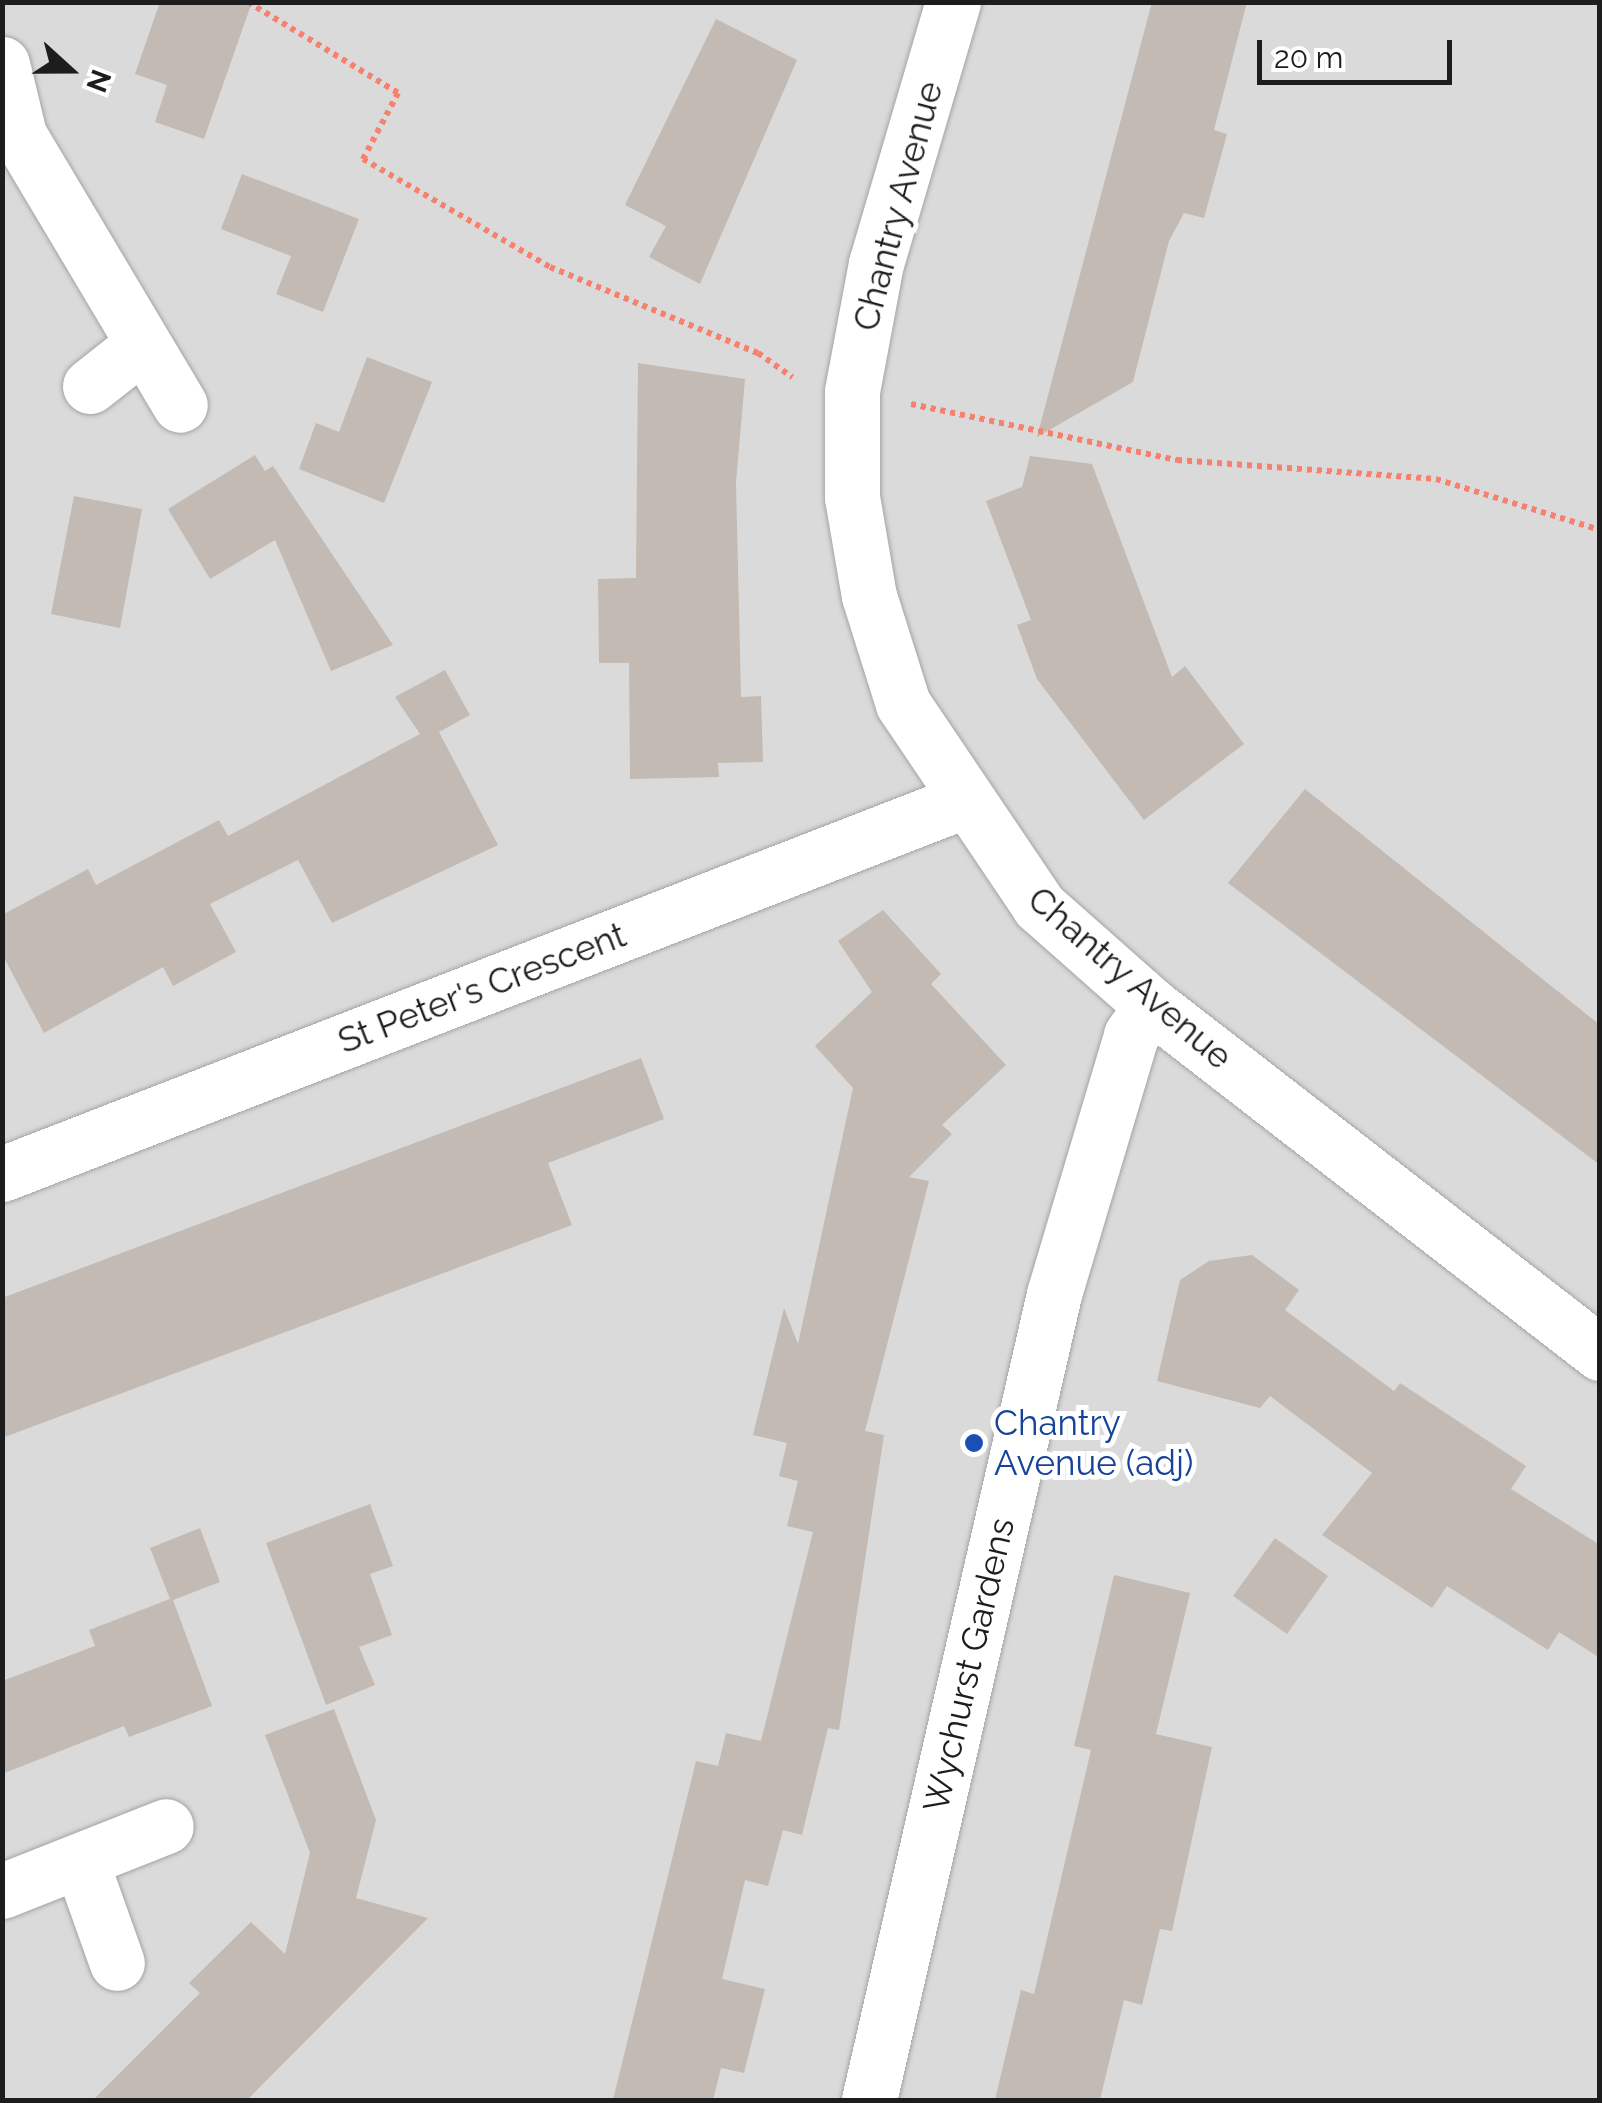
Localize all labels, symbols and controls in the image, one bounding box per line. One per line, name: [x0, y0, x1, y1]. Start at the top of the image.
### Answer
north arrow: [20, 20, 120, 120]
scale bar: [1262, 20, 1457, 82]
text: 20 m: [1274, 40, 1343, 75]
text: N: [79, 65, 118, 97]
street label: Chantry Avenue: [844, 76, 952, 336]
street label: Chantry Avenue: [1019, 877, 1241, 1079]
street label: St Peter's Crescent: [332, 914, 632, 1062]
place label: Chantry Avenue (adj): [994, 1402, 1193, 1484]
marker: Chantry Avenue (adj): [963, 1432, 985, 1454]
street label: Wychurst Gardens: [915, 1514, 1023, 1816]

